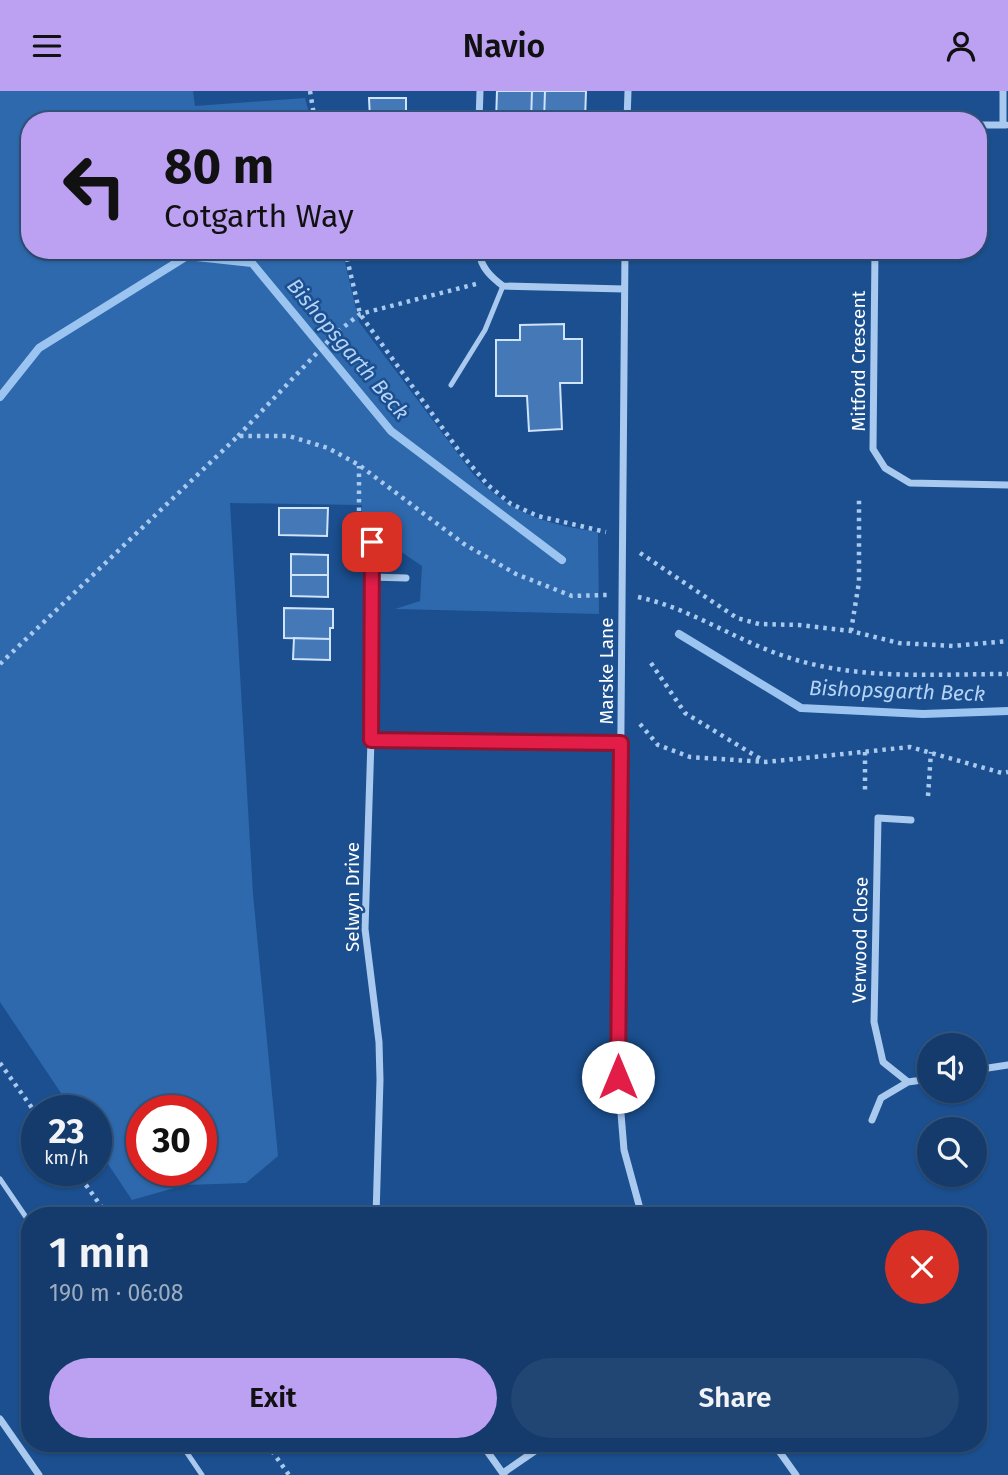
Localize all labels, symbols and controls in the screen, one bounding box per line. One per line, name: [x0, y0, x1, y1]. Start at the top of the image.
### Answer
icon: menu: [28, 27, 66, 65]
text: Navio: [463, 27, 545, 65]
icon: person: [942, 27, 980, 65]
text: 80 m: [164, 137, 274, 196]
icon: left: [49, 140, 140, 231]
text: Cotgarth Way: [164, 197, 354, 235]
water label: Bishopsgarth Beck: [281, 273, 415, 425]
street label: Mitford Crescent: [847, 290, 870, 431]
pin: [342, 512, 402, 572]
icon: arrive: [353, 523, 391, 561]
street label: Marske Lane: [595, 617, 618, 725]
water label: Bishopsgarth Beck: [808, 675, 986, 707]
street label: Selwyn Drive: [341, 842, 364, 952]
street label: Verwood Close: [847, 877, 873, 1003]
map controls: [917, 1033, 987, 1187]
button: sound: [917, 1033, 987, 1103]
position arrow: [581, 1040, 655, 1114]
speed limit sign: 30: [126, 1095, 217, 1186]
text: 23: [48, 1110, 85, 1152]
button: search: [917, 1117, 987, 1187]
text: km/h: [44, 1147, 89, 1169]
text: 1 min: [49, 1228, 150, 1278]
button: close: [885, 1230, 959, 1304]
text: 190 m · 06:08: [49, 1279, 184, 1307]
button: Exit: [49, 1358, 497, 1438]
button: Share: [511, 1358, 959, 1438]

